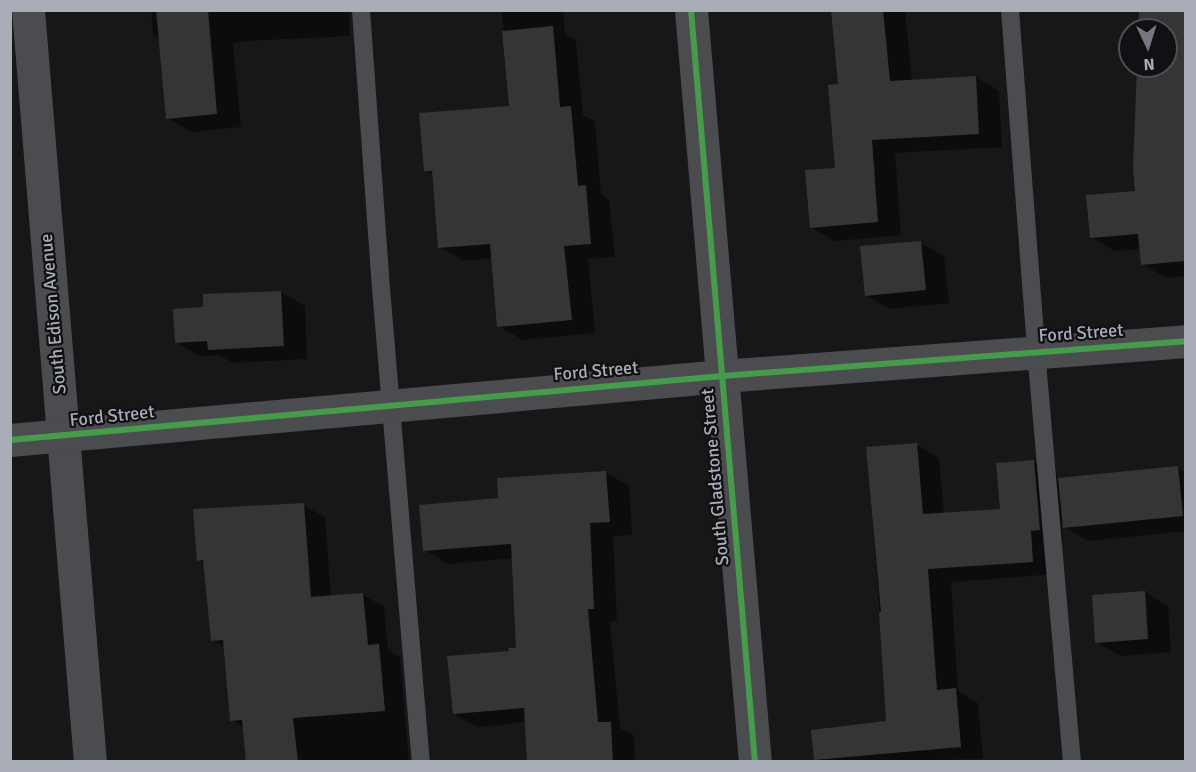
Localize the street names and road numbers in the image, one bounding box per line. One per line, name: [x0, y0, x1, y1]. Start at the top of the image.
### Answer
street label: South Edison Avenue: [35, 233, 71, 395]
street label: Ford Street: [1038, 319, 1124, 347]
street label: Ford Street: [553, 357, 639, 385]
street label: South Gladstone Street: [696, 387, 734, 567]
street label: Ford Street: [69, 401, 155, 431]

